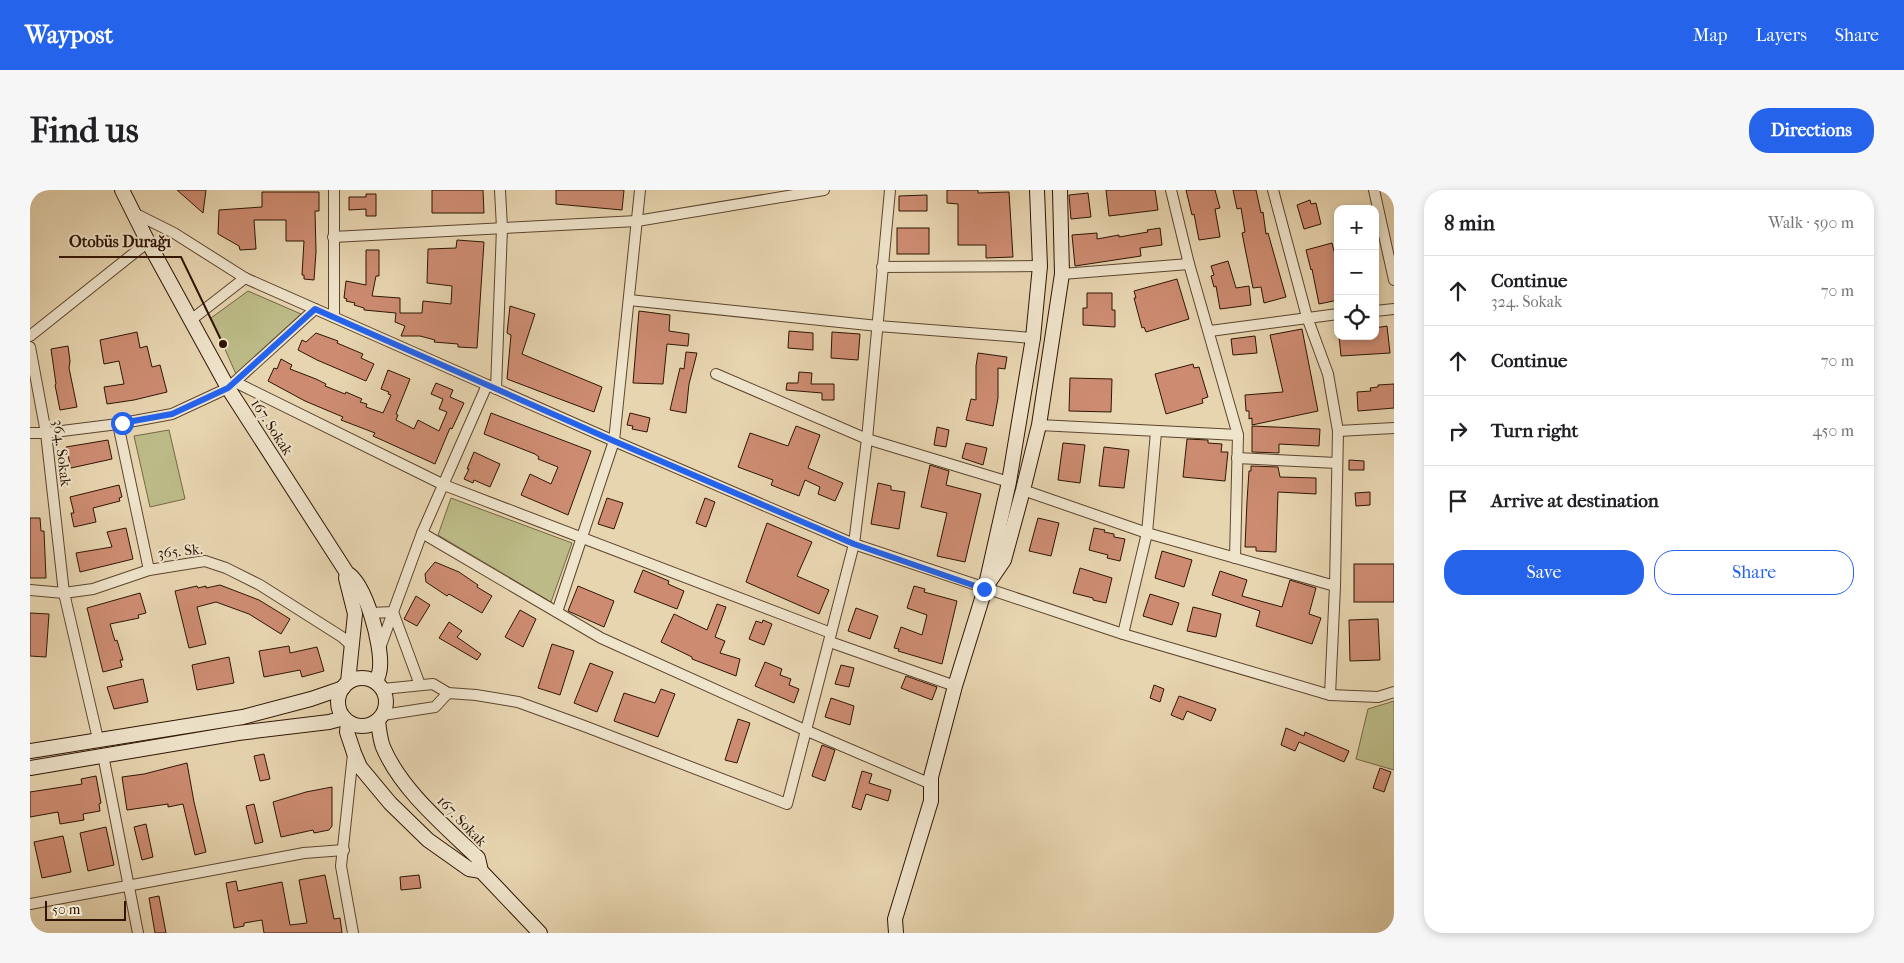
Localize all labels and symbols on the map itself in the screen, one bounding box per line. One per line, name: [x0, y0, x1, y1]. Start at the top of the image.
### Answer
callout: Otobüs Durağı: [59, 226, 181, 257]
text: Otobüs Durağı: [69, 232, 171, 252]
street label: 167. Sokak: [247, 395, 297, 459]
route start: [111, 412, 134, 435]
street label: 364. Sokak: [49, 419, 75, 488]
street label: 365. Sk.: [156, 540, 204, 562]
route end: [973, 578, 996, 601]
street label: 167. Sokak: [433, 792, 491, 850]
scale bar: [45, 898, 126, 921]

